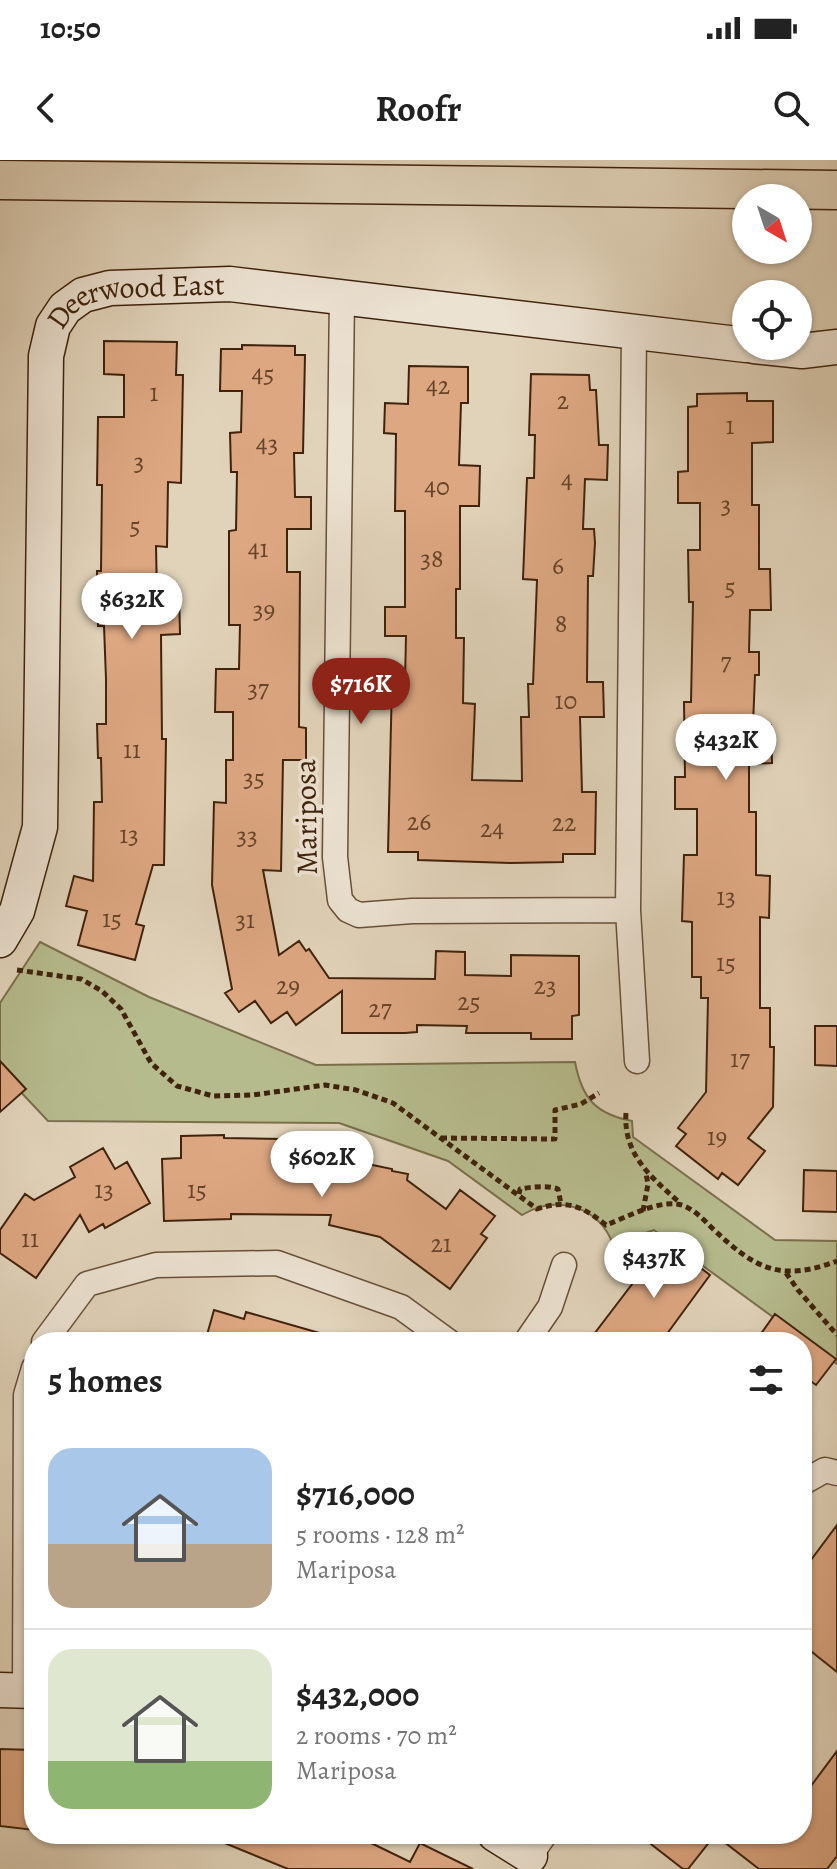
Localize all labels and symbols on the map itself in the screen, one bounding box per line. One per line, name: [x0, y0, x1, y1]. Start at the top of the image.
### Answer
north arrow: [732, 184, 812, 264]
street label: Deerwood East: [37, 264, 225, 337]
house number: 45: [252, 356, 274, 391]
house number: 42: [426, 368, 450, 403]
house number: 1: [150, 375, 159, 410]
house number: 2: [557, 383, 569, 418]
house number: 1: [726, 408, 735, 443]
house number: 43: [256, 426, 278, 461]
house number: 3: [134, 444, 144, 479]
house number: 4: [561, 462, 573, 497]
house number: 40: [424, 469, 450, 504]
house number: 3: [721, 487, 731, 522]
house number: 5: [129, 508, 141, 543]
house number: 41: [248, 531, 268, 566]
house number: 38: [420, 541, 444, 576]
house number: 6: [552, 548, 564, 583]
house number: 5: [724, 569, 736, 604]
pin: $632K: [76, 573, 188, 641]
house number: 39: [253, 592, 275, 627]
house number: 8: [555, 606, 567, 641]
house number: 7: [721, 644, 732, 679]
pin: $716K: [305, 658, 417, 726]
house number: 37: [247, 671, 269, 706]
house number: 10: [555, 683, 577, 718]
pin: $432K: [670, 714, 782, 782]
house number: 11: [123, 732, 141, 767]
street label: Mariposa: [285, 759, 327, 875]
house number: 35: [243, 760, 265, 795]
house number: 26: [407, 804, 431, 839]
house number: 22: [552, 805, 576, 840]
house number: 24: [480, 811, 504, 846]
house number: 13: [119, 817, 139, 852]
house number: 33: [236, 818, 258, 853]
house number: 13: [716, 879, 736, 914]
house number: 15: [102, 901, 122, 936]
house number: 31: [235, 902, 255, 937]
house number: 15: [716, 945, 736, 980]
house number: 29: [276, 968, 300, 1003]
house number: 23: [533, 968, 557, 1003]
house number: 25: [457, 984, 481, 1019]
house number: 27: [368, 991, 392, 1026]
house number: 17: [730, 1041, 750, 1076]
house number: 19: [707, 1119, 727, 1154]
pin: $602K: [266, 1131, 378, 1199]
house number: 13: [94, 1172, 114, 1207]
house number: 15: [187, 1172, 207, 1207]
house number: 11: [21, 1221, 39, 1256]
house number: 21: [430, 1226, 452, 1261]
pin: $437K: [598, 1232, 710, 1300]

